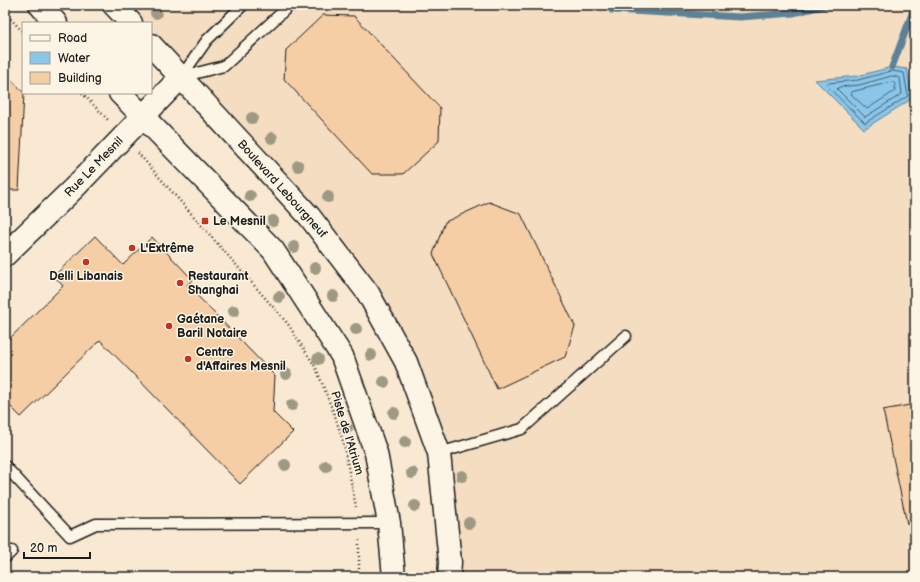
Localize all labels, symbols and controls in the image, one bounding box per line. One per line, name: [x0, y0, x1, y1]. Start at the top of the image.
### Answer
legend: [22, 22, 152, 94]
text: Road: [58, 31, 87, 46]
text: Water: [58, 51, 90, 66]
text: Building: [58, 71, 102, 86]
street label: Rue Le Mesnil: [61, 134, 127, 200]
street label: Boulevard Lebourgneuf: [234, 137, 330, 241]
place label: Le Mesnil: [213, 214, 266, 229]
marker: Le Mesnil: [200, 216, 210, 226]
place label: L'Extrême: [140, 241, 194, 256]
marker: L'Extrême: [127, 243, 137, 253]
marker: Delli Libanais: [81, 257, 91, 267]
place label: Delli Libanais: [49, 269, 123, 284]
place label: Restaurant Shanghai: [188, 269, 249, 298]
marker: Restaurant Shanghai: [175, 278, 185, 288]
place label: Gaétane Baril Notaire: [177, 312, 247, 341]
marker: Gaétane Baril Notaire: [164, 321, 174, 331]
place label: Centre d'Affaires Mesnil: [196, 345, 286, 374]
marker: Centre d'Affaires Mesnil: [183, 354, 193, 364]
street label: Piste de l'Atrium: [327, 389, 367, 477]
scale bar: [24, 534, 90, 560]
text: 20 m: [30, 541, 57, 556]

